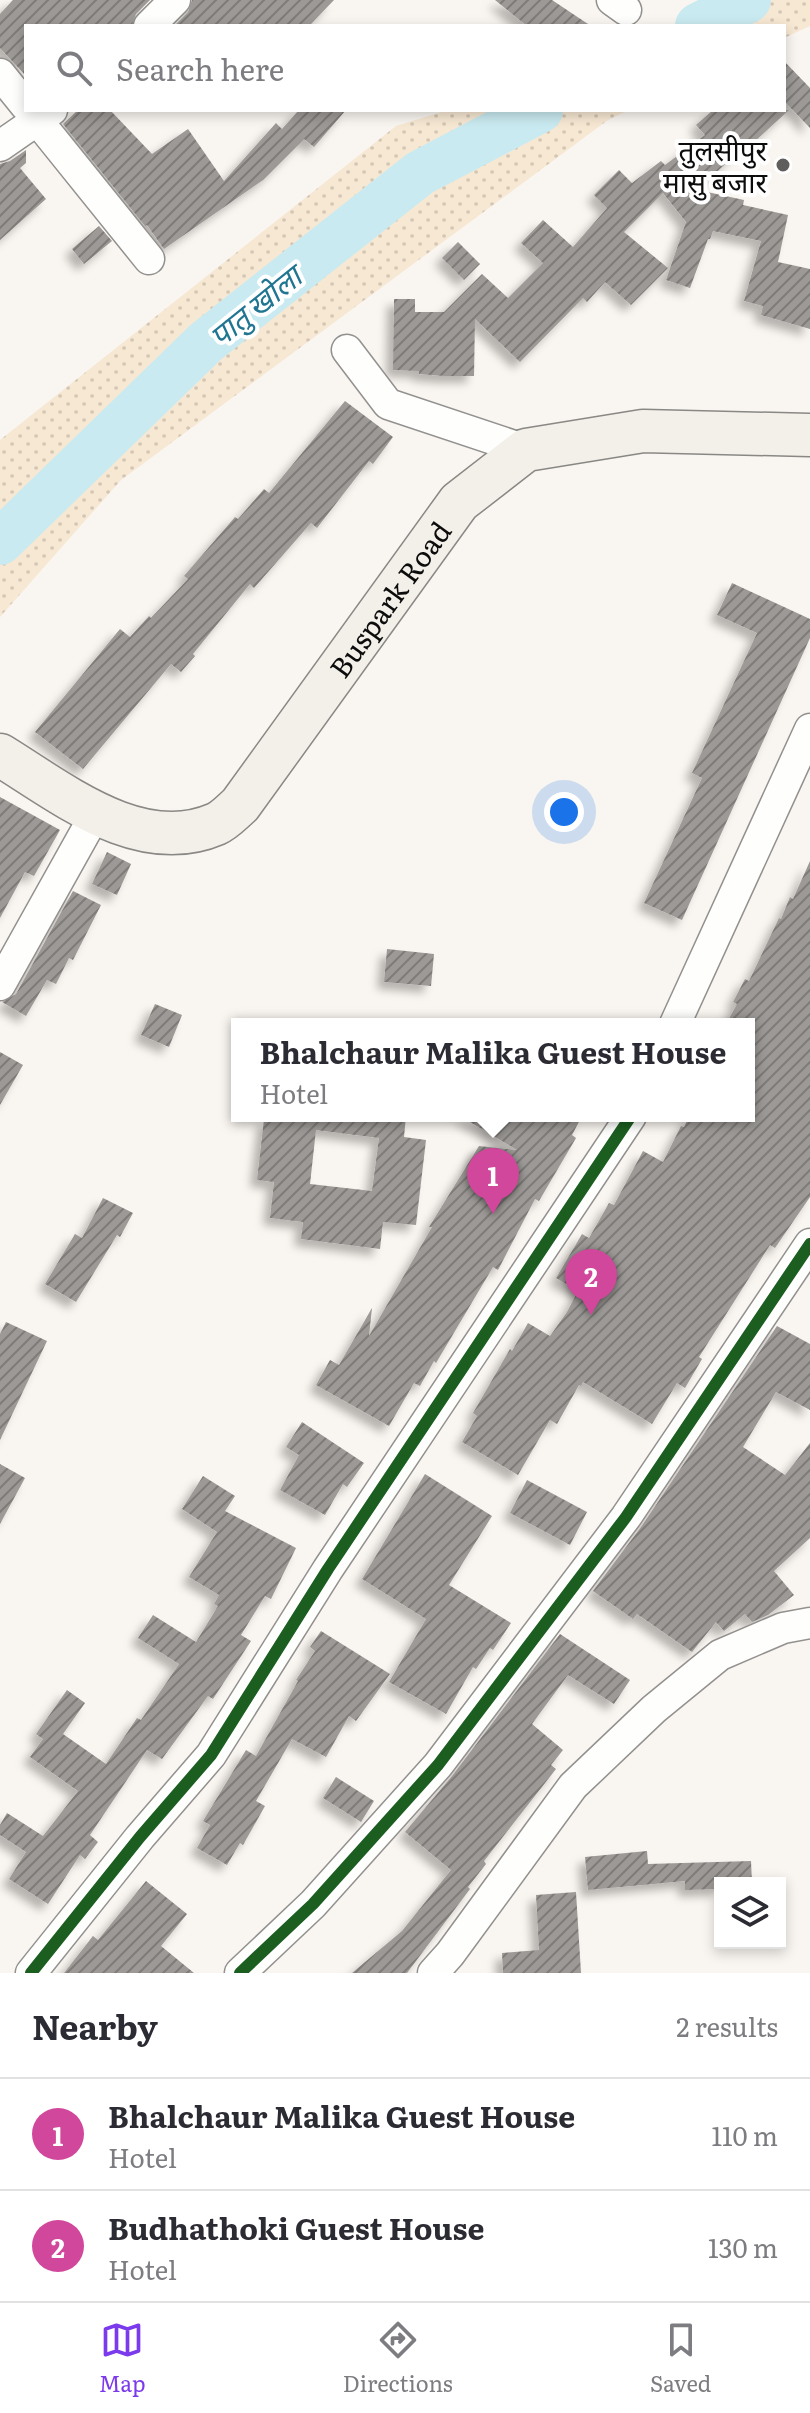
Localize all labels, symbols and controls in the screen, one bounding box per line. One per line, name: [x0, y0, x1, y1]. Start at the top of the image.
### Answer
search box: [24, 24, 786, 112]
icon: search: [52, 46, 96, 90]
text: Search here: [116, 46, 284, 90]
place label: तुलसीपुर मासु बजार: [663, 128, 768, 202]
marker: तुलसीपुर मासु बजार: [774, 156, 792, 174]
water label: पातु खोला: [198, 251, 314, 356]
street label: Buspark Road: [318, 512, 460, 686]
your location: [544, 792, 584, 832]
popup: [231, 1018, 755, 1122]
text: Bhalchaur Malika Guest House: [259, 1029, 727, 1073]
text: Hotel: [259, 1073, 328, 1112]
pin: 1: [467, 1148, 519, 1214]
pin: 2: [565, 1249, 617, 1315]
map controls: [714, 1877, 786, 1949]
button: layers: [714, 1877, 786, 1949]
text: Nearby: [32, 2000, 158, 2050]
text: 2 results: [676, 2006, 778, 2045]
text: Bhalchaur Malika Guest House: [108, 2093, 575, 2137]
text: 1: [53, 2115, 63, 2154]
text: 110 m: [711, 2115, 778, 2154]
text: Hotel: [108, 2137, 177, 2176]
text: Budhathoki Guest House: [108, 2205, 484, 2249]
text: 2: [51, 2227, 65, 2266]
text: 130 m: [708, 2227, 778, 2266]
text: Hotel: [108, 2249, 177, 2288]
tab: Map: [99, 2318, 146, 2399]
tab: Directions: [343, 2318, 453, 2399]
tab: Saved: [650, 2318, 711, 2399]

